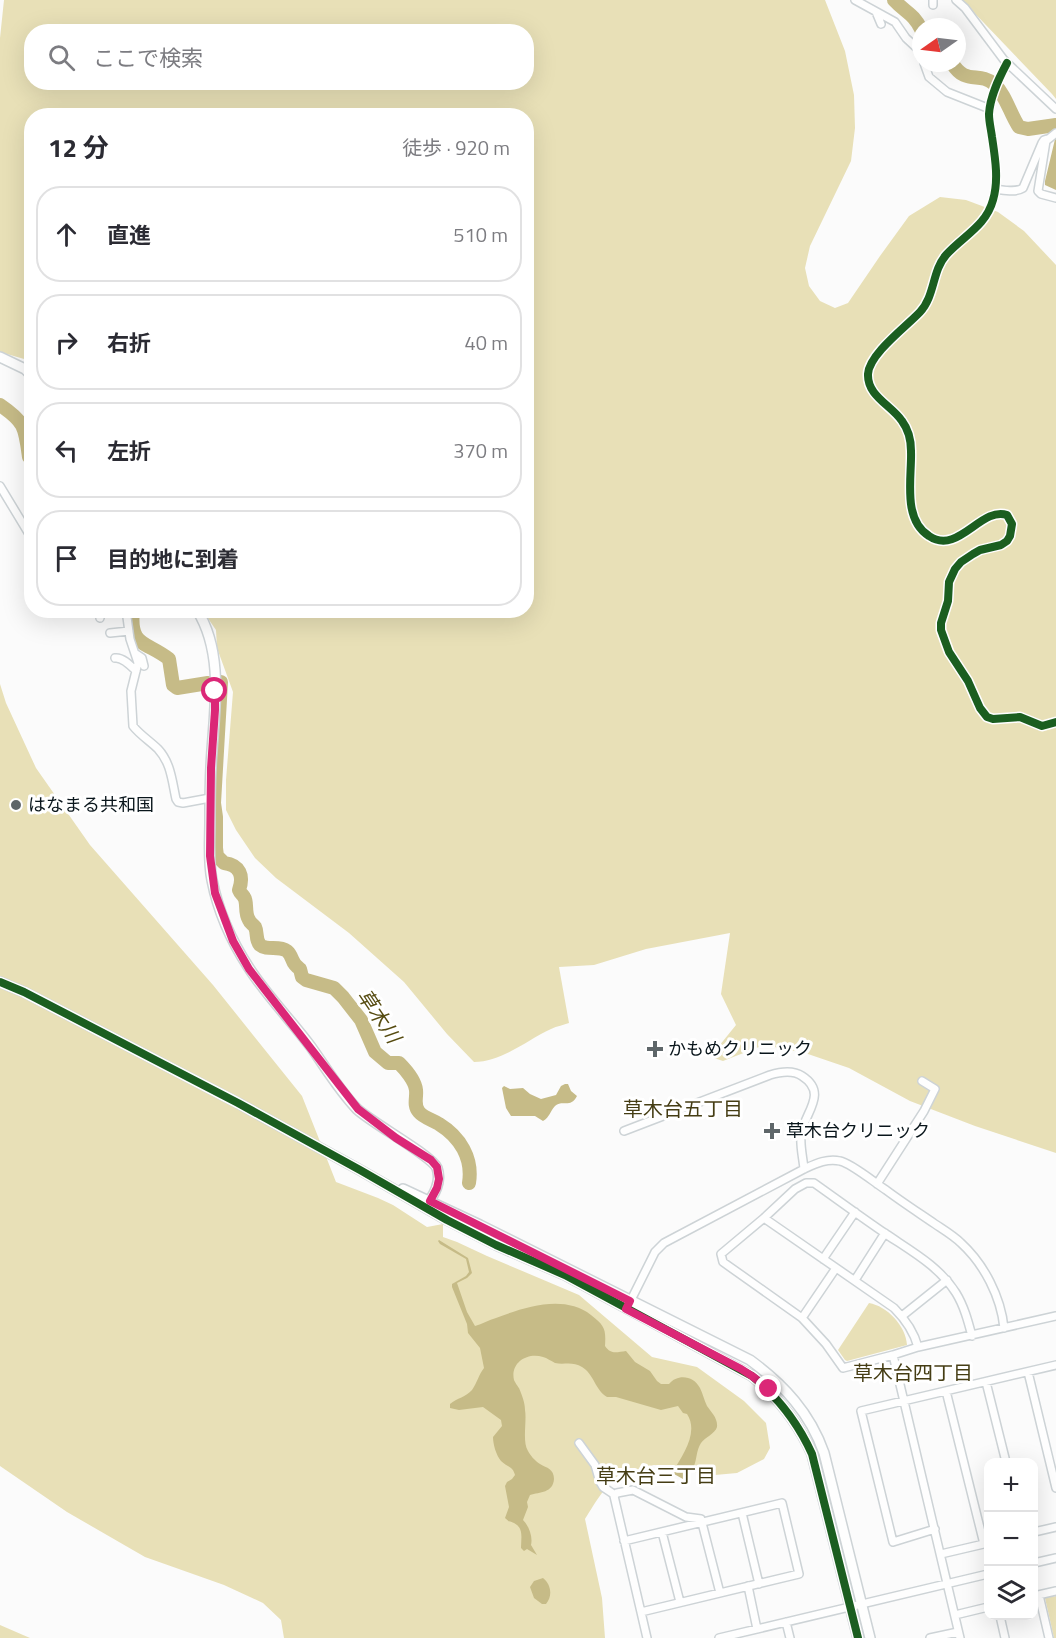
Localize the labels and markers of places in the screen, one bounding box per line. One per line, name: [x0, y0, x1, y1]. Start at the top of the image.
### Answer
place label: はなまる共和国: [28, 791, 154, 818]
marker: はなまる共和国: [9, 798, 23, 812]
place label: かもめクリニック: [668, 1035, 812, 1062]
marker: かもめクリニック: [646, 1040, 664, 1058]
place label: 草木台クリニック: [786, 1117, 930, 1144]
marker: 草木台クリニック: [763, 1122, 781, 1140]

